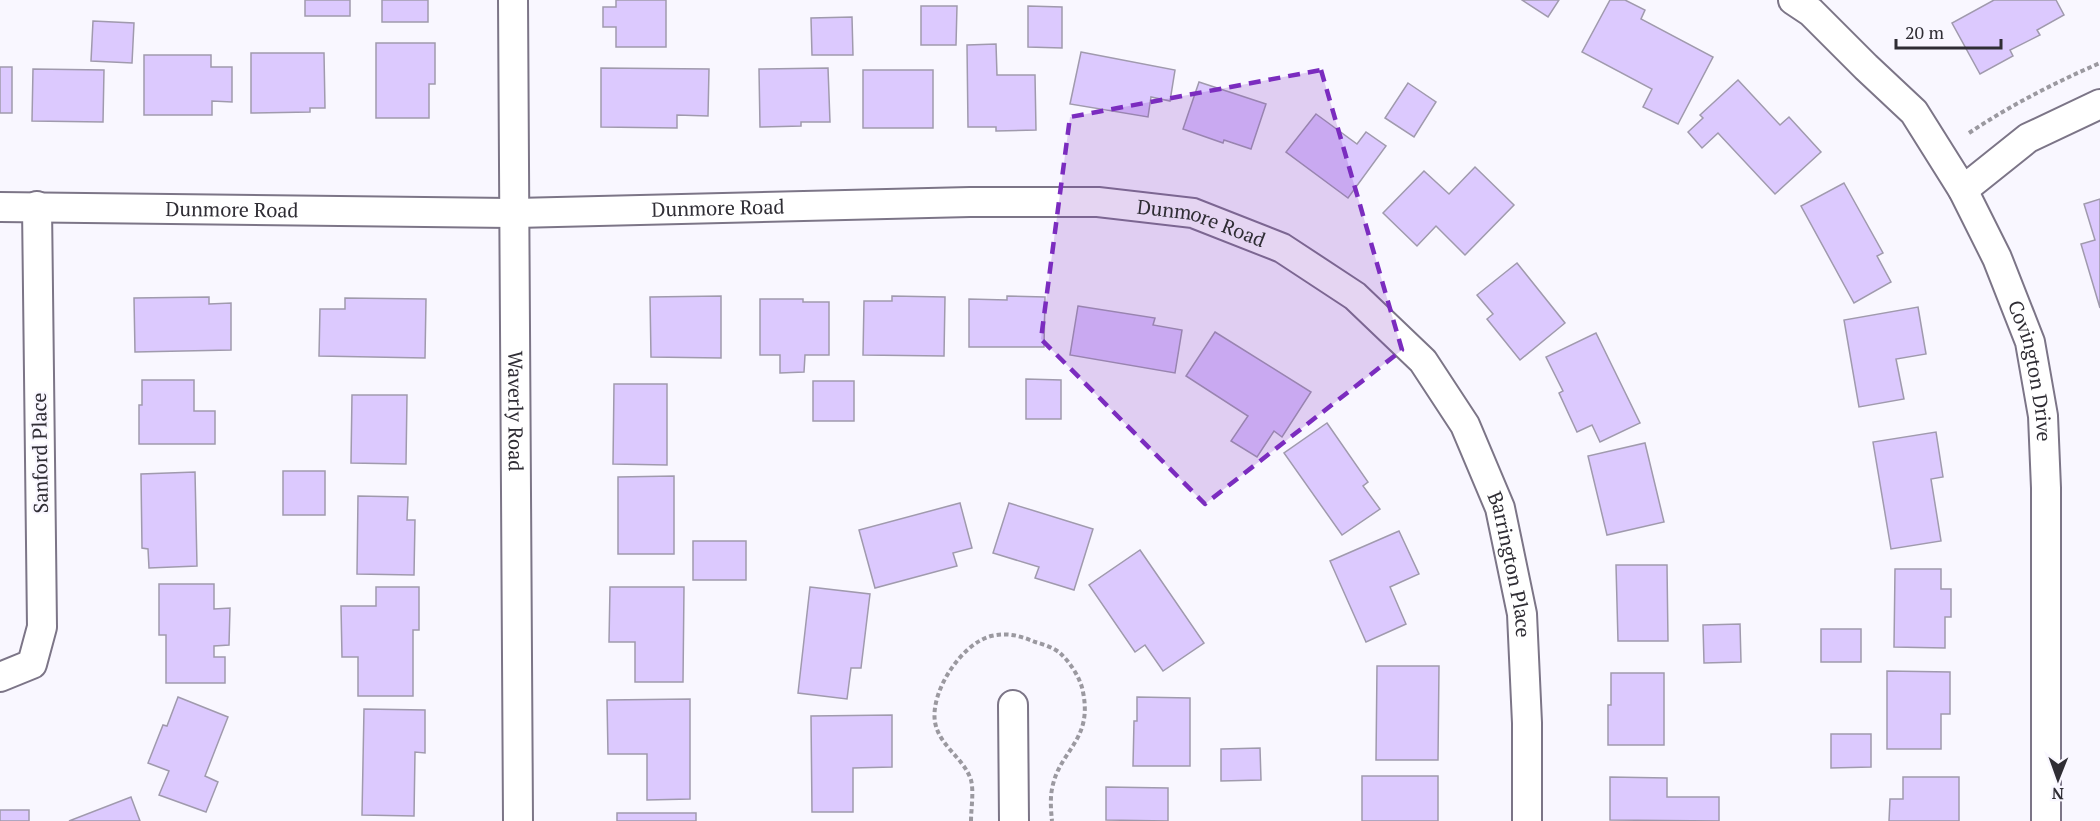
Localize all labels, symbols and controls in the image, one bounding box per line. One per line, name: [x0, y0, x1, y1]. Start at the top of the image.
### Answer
scale bar: [1896, 12, 2001, 50]
text: 20 m: [1905, 20, 1945, 44]
street label: Dunmore Road: [651, 192, 785, 223]
street label: Dunmore Road: [1135, 193, 1270, 253]
street label: Dunmore Road: [165, 195, 299, 223]
street label: Covington Drive: [2002, 296, 2058, 442]
street label: Waverly Road: [502, 351, 530, 471]
street label: Sanford Place: [25, 392, 54, 514]
street label: Barrington Place: [1481, 487, 1537, 638]
north arrow: [2028, 749, 2088, 809]
text: N: [2051, 783, 2064, 805]

